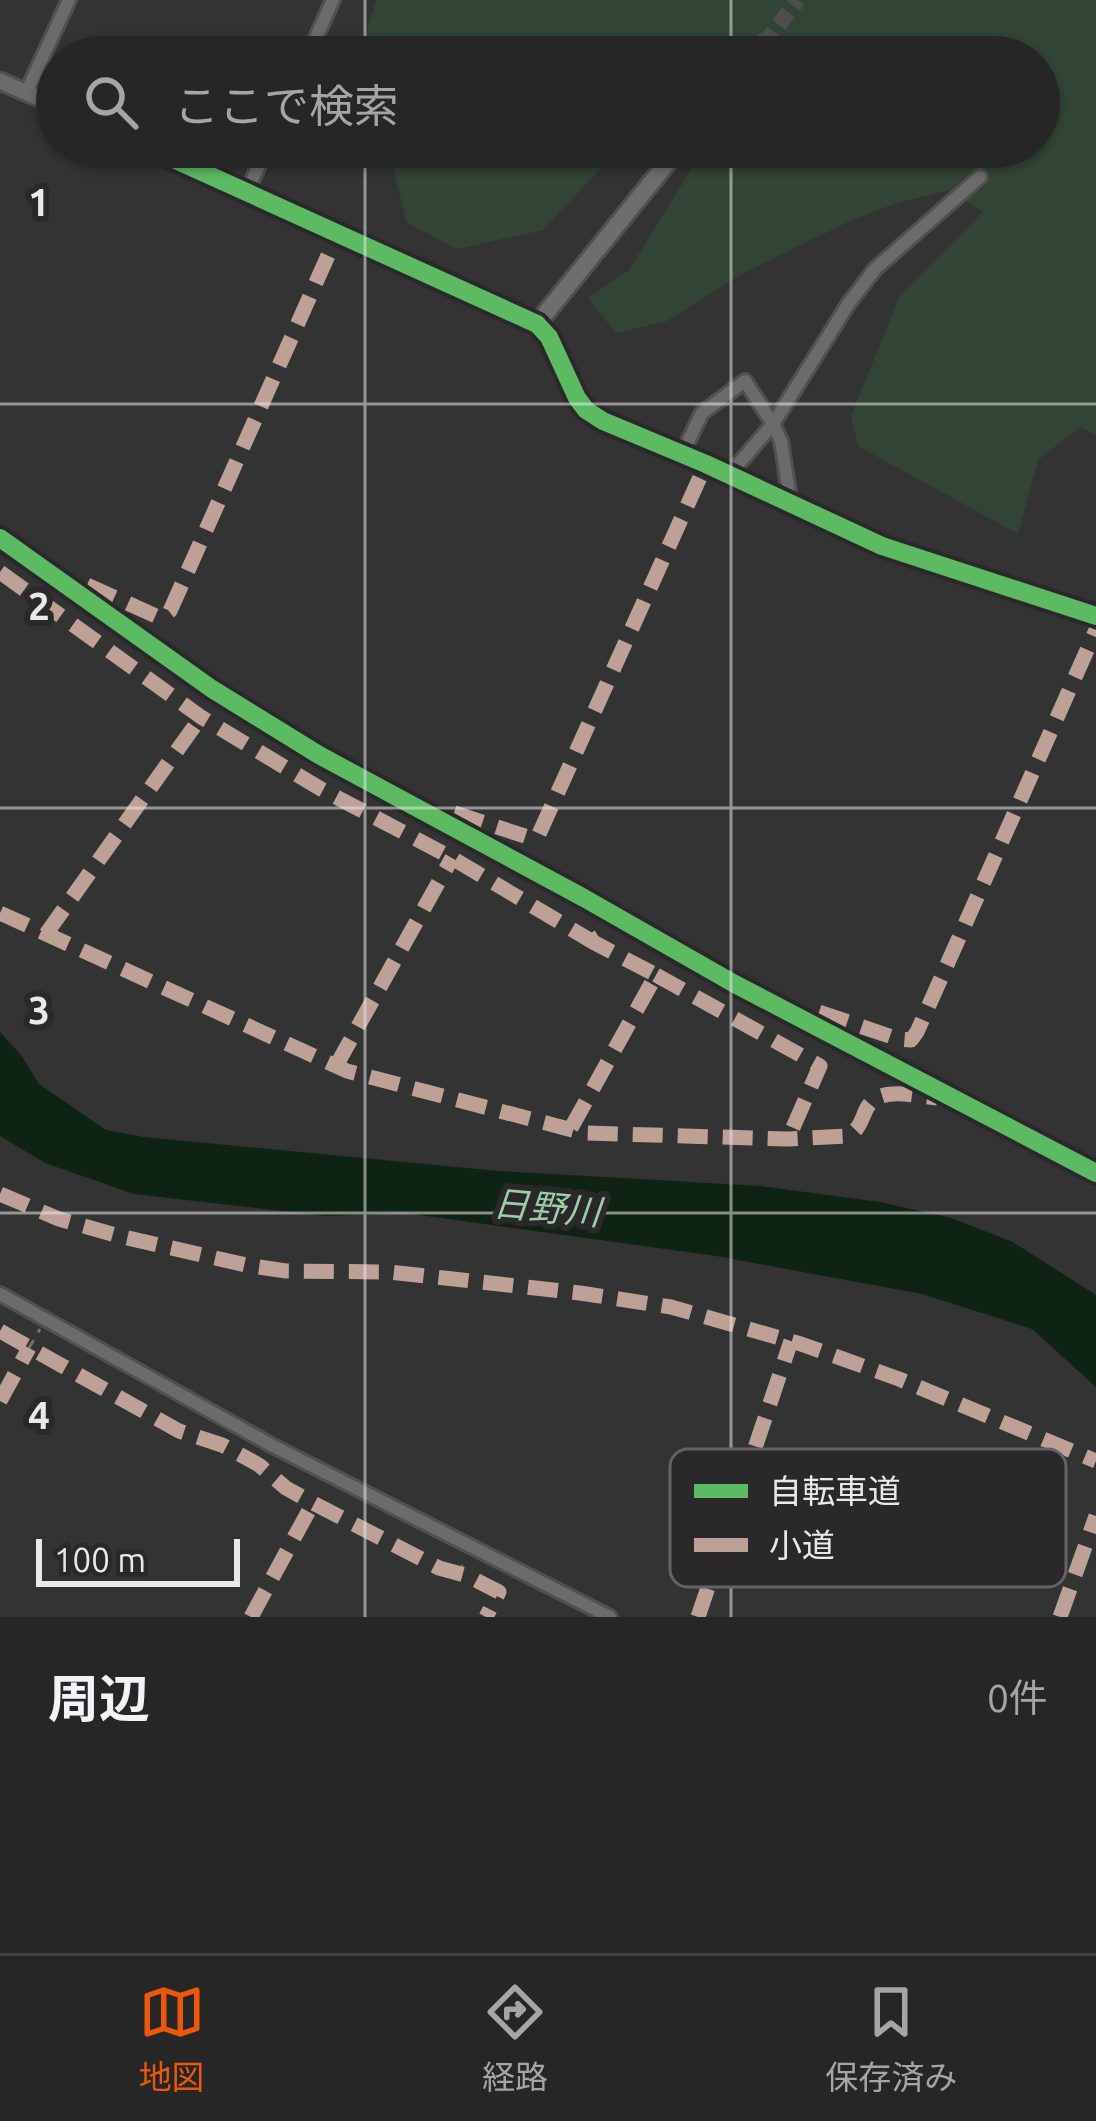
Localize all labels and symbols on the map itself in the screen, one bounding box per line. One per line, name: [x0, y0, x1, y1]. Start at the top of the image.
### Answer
text: 1: [28, 180, 50, 223]
text: 2: [28, 584, 50, 627]
text: 3: [28, 988, 50, 1031]
water label: 日野川: [491, 1182, 607, 1232]
text: 4: [28, 1393, 50, 1436]
legend: [670, 1449, 1066, 1587]
text: 自転車道: [769, 1472, 901, 1509]
text: 小道: [769, 1526, 835, 1563]
scale bar: [36, 1533, 240, 1586]

